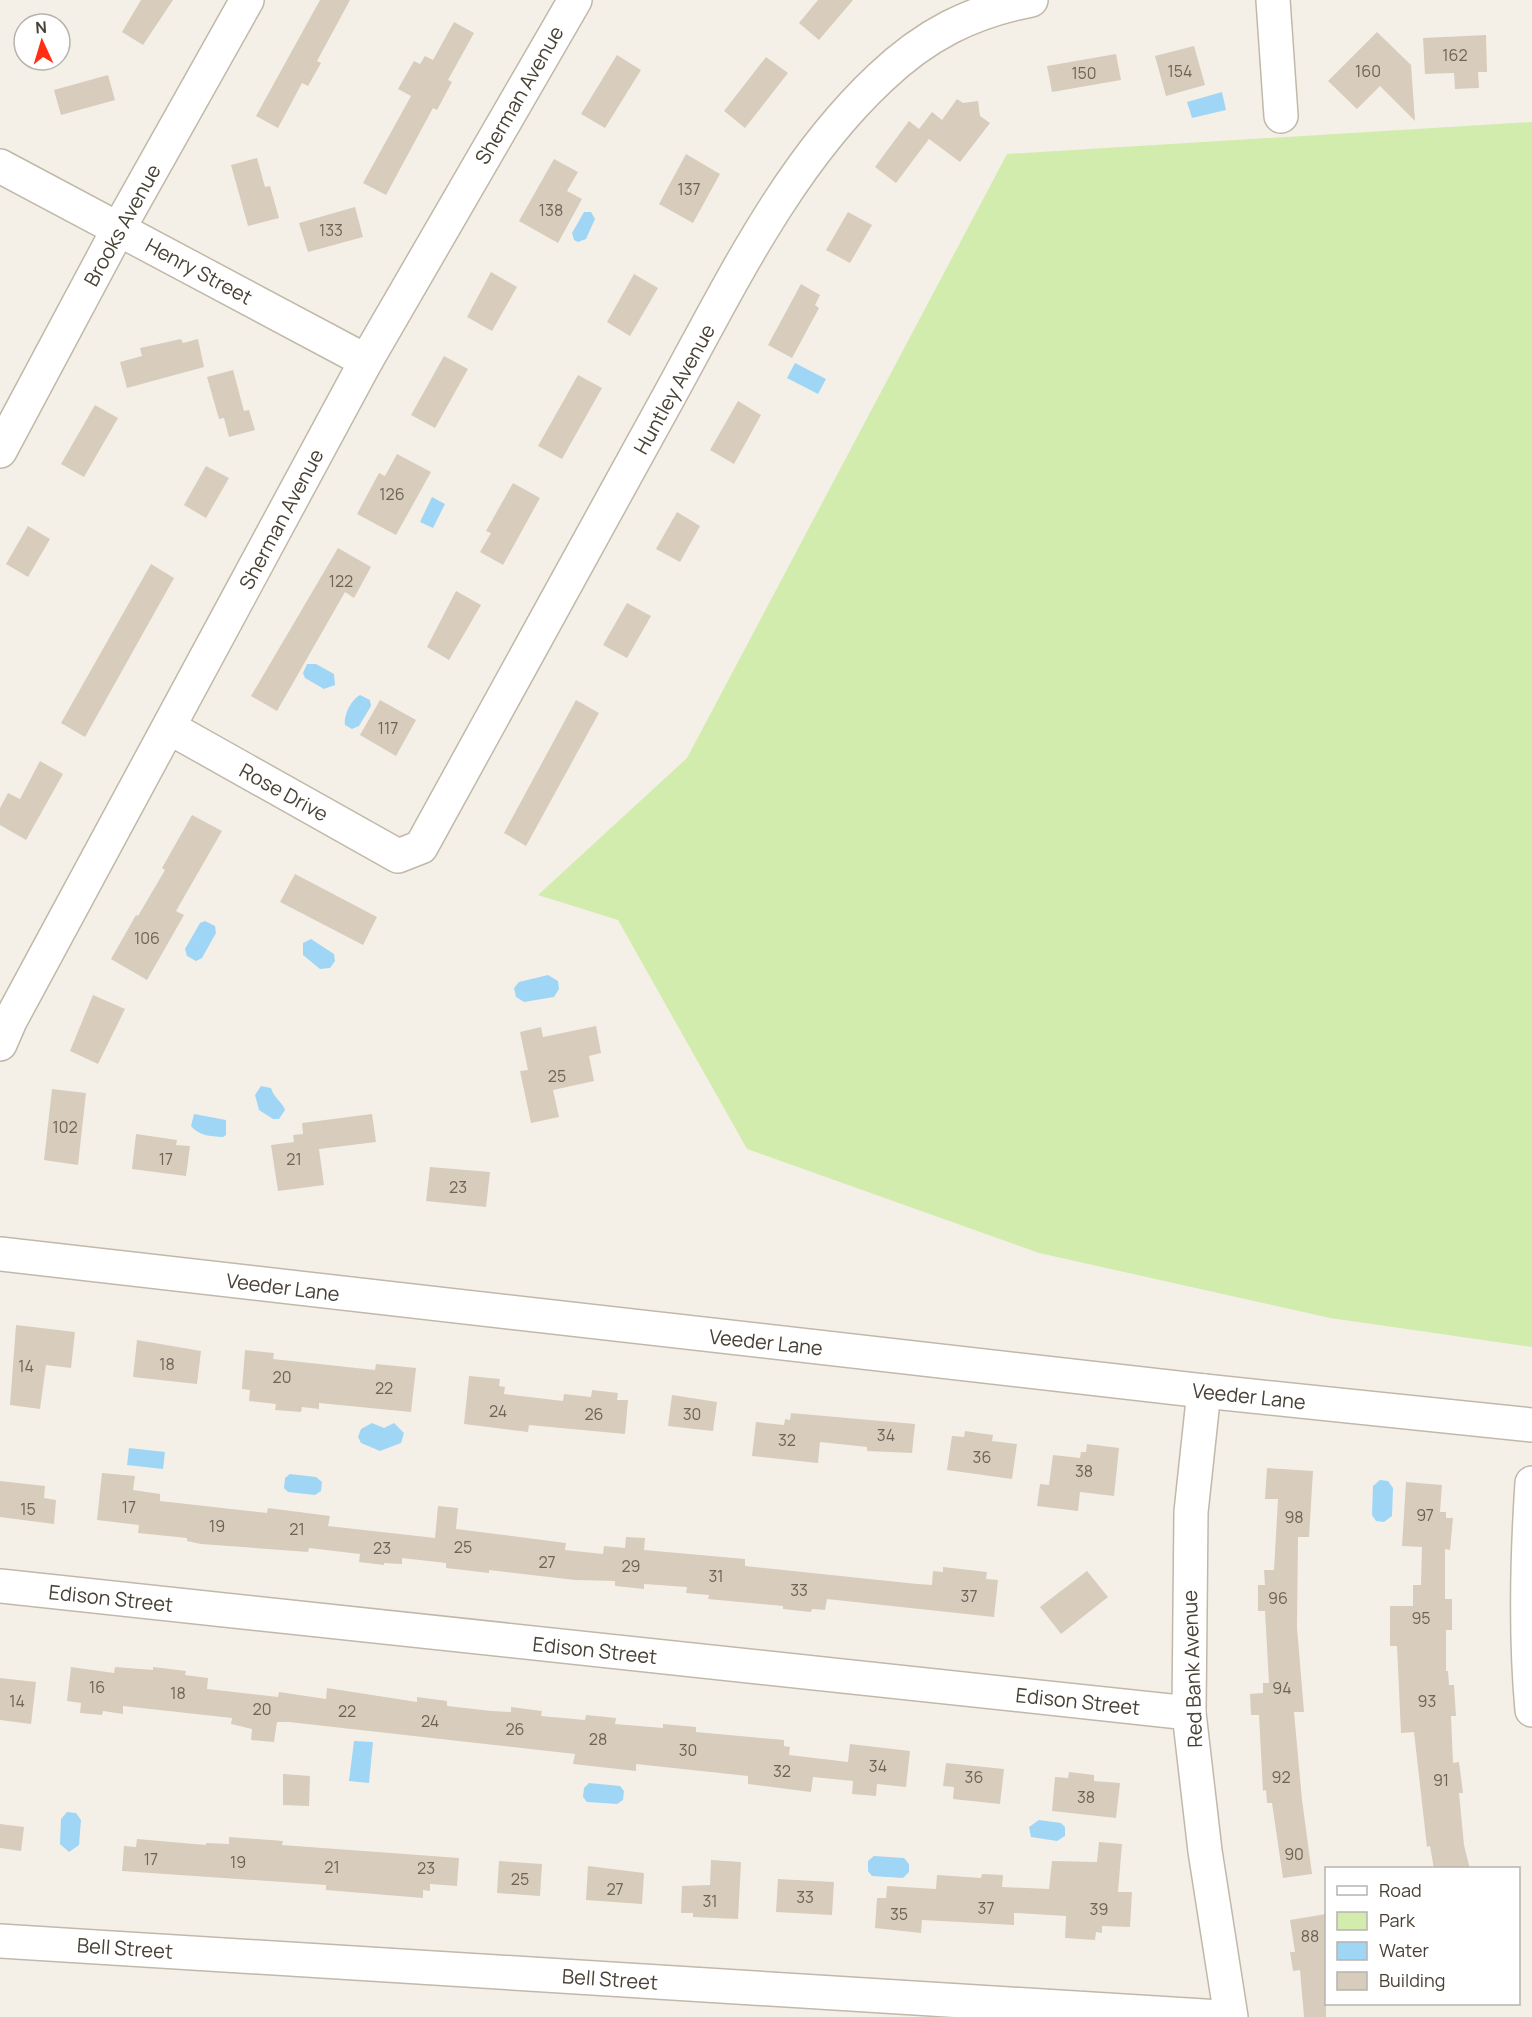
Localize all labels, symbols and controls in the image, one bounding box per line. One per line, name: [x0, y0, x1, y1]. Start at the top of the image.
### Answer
north arrow: [12, 12, 72, 72]
text: N: [34, 16, 47, 38]
street label: Sherman Avenue: [468, 21, 570, 169]
house number: 162: [1442, 44, 1468, 66]
house number: 154: [1168, 60, 1192, 82]
house number: 160: [1355, 60, 1381, 82]
house number: 150: [1071, 62, 1097, 84]
street label: Brooks Avenue: [77, 159, 167, 291]
house number: 137: [677, 178, 701, 200]
house number: 138: [539, 199, 563, 221]
house number: 133: [319, 219, 343, 241]
street label: Henry Street: [141, 232, 257, 310]
street label: Huntley Avenue: [627, 319, 721, 459]
street label: Sherman Avenue: [233, 444, 329, 594]
house number: 126: [379, 483, 405, 505]
house number: 122: [329, 570, 353, 592]
house number: 117: [378, 717, 398, 739]
street label: Rose Drive: [235, 757, 333, 827]
house number: 106: [134, 927, 160, 949]
house number: 25: [548, 1065, 566, 1087]
house number: 102: [52, 1116, 78, 1138]
house number: 17: [159, 1148, 173, 1170]
house number: 21: [286, 1148, 302, 1170]
house number: 23: [449, 1176, 467, 1198]
street label: Veeder Lane: [225, 1267, 341, 1307]
street label: Veeder Lane: [708, 1323, 824, 1361]
house number: 18: [159, 1353, 175, 1375]
house number: 14: [18, 1355, 34, 1377]
house number: 20: [273, 1366, 291, 1388]
house number: 22: [375, 1377, 393, 1399]
street label: Veeder Lane: [1191, 1377, 1307, 1415]
house number: 24: [489, 1400, 507, 1422]
house number: 26: [584, 1403, 604, 1425]
house number: 30: [683, 1403, 701, 1425]
house number: 34: [877, 1424, 895, 1446]
house number: 32: [778, 1429, 796, 1451]
house number: 36: [973, 1446, 991, 1468]
house number: 38: [1075, 1460, 1093, 1482]
house number: 17: [122, 1496, 136, 1518]
house number: 15: [20, 1498, 36, 1520]
house number: 97: [1416, 1504, 1434, 1526]
house number: 98: [1284, 1506, 1304, 1528]
house number: 19: [209, 1515, 225, 1537]
house number: 21: [289, 1518, 305, 1540]
house number: 25: [454, 1536, 472, 1558]
house number: 23: [373, 1537, 391, 1559]
house number: 27: [538, 1551, 556, 1573]
house number: 29: [621, 1555, 641, 1577]
house number: 31: [708, 1565, 724, 1587]
street label: Edison Street: [47, 1578, 175, 1618]
house number: 33: [790, 1579, 808, 1601]
house number: 37: [961, 1585, 977, 1607]
house number: 96: [1268, 1587, 1288, 1609]
street label: Red Bank Avenue: [1176, 1590, 1208, 1748]
house number: 95: [1411, 1607, 1431, 1629]
street label: Edison Street: [531, 1630, 659, 1670]
house number: 16: [89, 1676, 105, 1698]
house number: 94: [1272, 1677, 1292, 1699]
street label: Edison Street: [1014, 1681, 1142, 1721]
house number: 18: [170, 1682, 186, 1704]
house number: 14: [9, 1690, 25, 1712]
house number: 93: [1418, 1690, 1436, 1712]
house number: 20: [253, 1698, 271, 1720]
house number: 22: [338, 1700, 356, 1722]
house number: 24: [421, 1710, 439, 1732]
house number: 26: [505, 1718, 525, 1740]
house number: 28: [589, 1728, 607, 1750]
house number: 30: [679, 1739, 697, 1761]
house number: 34: [869, 1755, 887, 1777]
house number: 32: [773, 1760, 791, 1782]
house number: 36: [965, 1766, 983, 1788]
house number: 92: [1271, 1766, 1291, 1788]
house number: 91: [1433, 1769, 1449, 1791]
house number: 38: [1077, 1786, 1095, 1808]
house number: 90: [1284, 1843, 1304, 1865]
house number: 17: [144, 1848, 158, 1870]
house number: 19: [230, 1851, 246, 1873]
house number: 21: [324, 1856, 340, 1878]
house number: 23: [417, 1857, 435, 1879]
legend: [1325, 1867, 1520, 2005]
house number: 25: [511, 1868, 529, 1890]
house number: 27: [606, 1878, 624, 1900]
text: Road: [1379, 1878, 1422, 1902]
house number: 33: [796, 1886, 814, 1908]
house number: 31: [702, 1890, 718, 1912]
house number: 37: [978, 1897, 994, 1919]
house number: 39: [1090, 1898, 1108, 1920]
house number: 35: [890, 1903, 908, 1925]
text: Park: [1379, 1908, 1416, 1932]
house number: 88: [1301, 1925, 1319, 1947]
street label: Bell Street: [76, 1931, 174, 1965]
text: Water: [1379, 1938, 1429, 1962]
street label: Bell Street: [561, 1962, 659, 1996]
text: Building: [1379, 1968, 1445, 1992]

